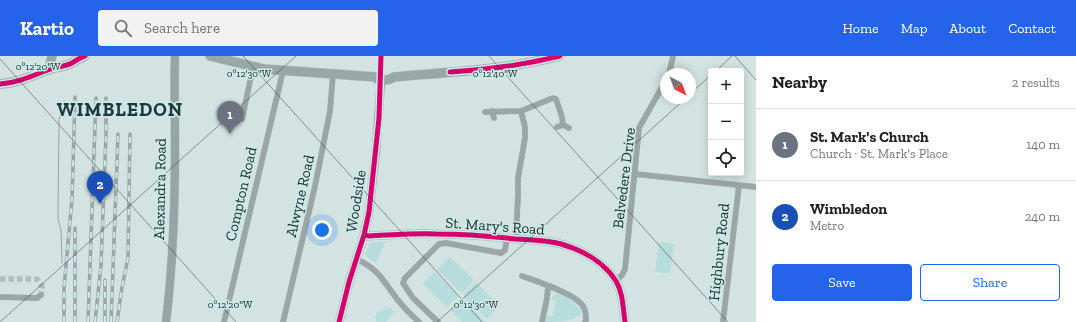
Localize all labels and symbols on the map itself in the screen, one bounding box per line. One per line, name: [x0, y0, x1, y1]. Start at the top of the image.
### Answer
text: 0°12'20"W: [16, 61, 61, 73]
text: 0°12'30"W: [227, 68, 272, 80]
text: 0°12'40"W: [473, 68, 518, 80]
north arrow: [660, 68, 696, 104]
district label: WIMBLEDON: [57, 98, 183, 121]
pin: 1: [217, 101, 243, 134]
street label: Belvedere Drive: [609, 126, 639, 230]
street label: Alexandra Road: [150, 137, 170, 240]
street label: Compton Road: [221, 144, 261, 243]
street label: Alwyne Road: [282, 152, 318, 239]
street label: Woodside: [342, 168, 370, 234]
pin: 2: [87, 171, 113, 204]
street label: Highbury Road: [705, 202, 733, 302]
street label: St. Mary's Road: [445, 214, 546, 239]
your location: [312, 220, 332, 240]
text: 0°12'20"W: [208, 299, 253, 311]
text: 0°12'30"W: [454, 299, 499, 311]

